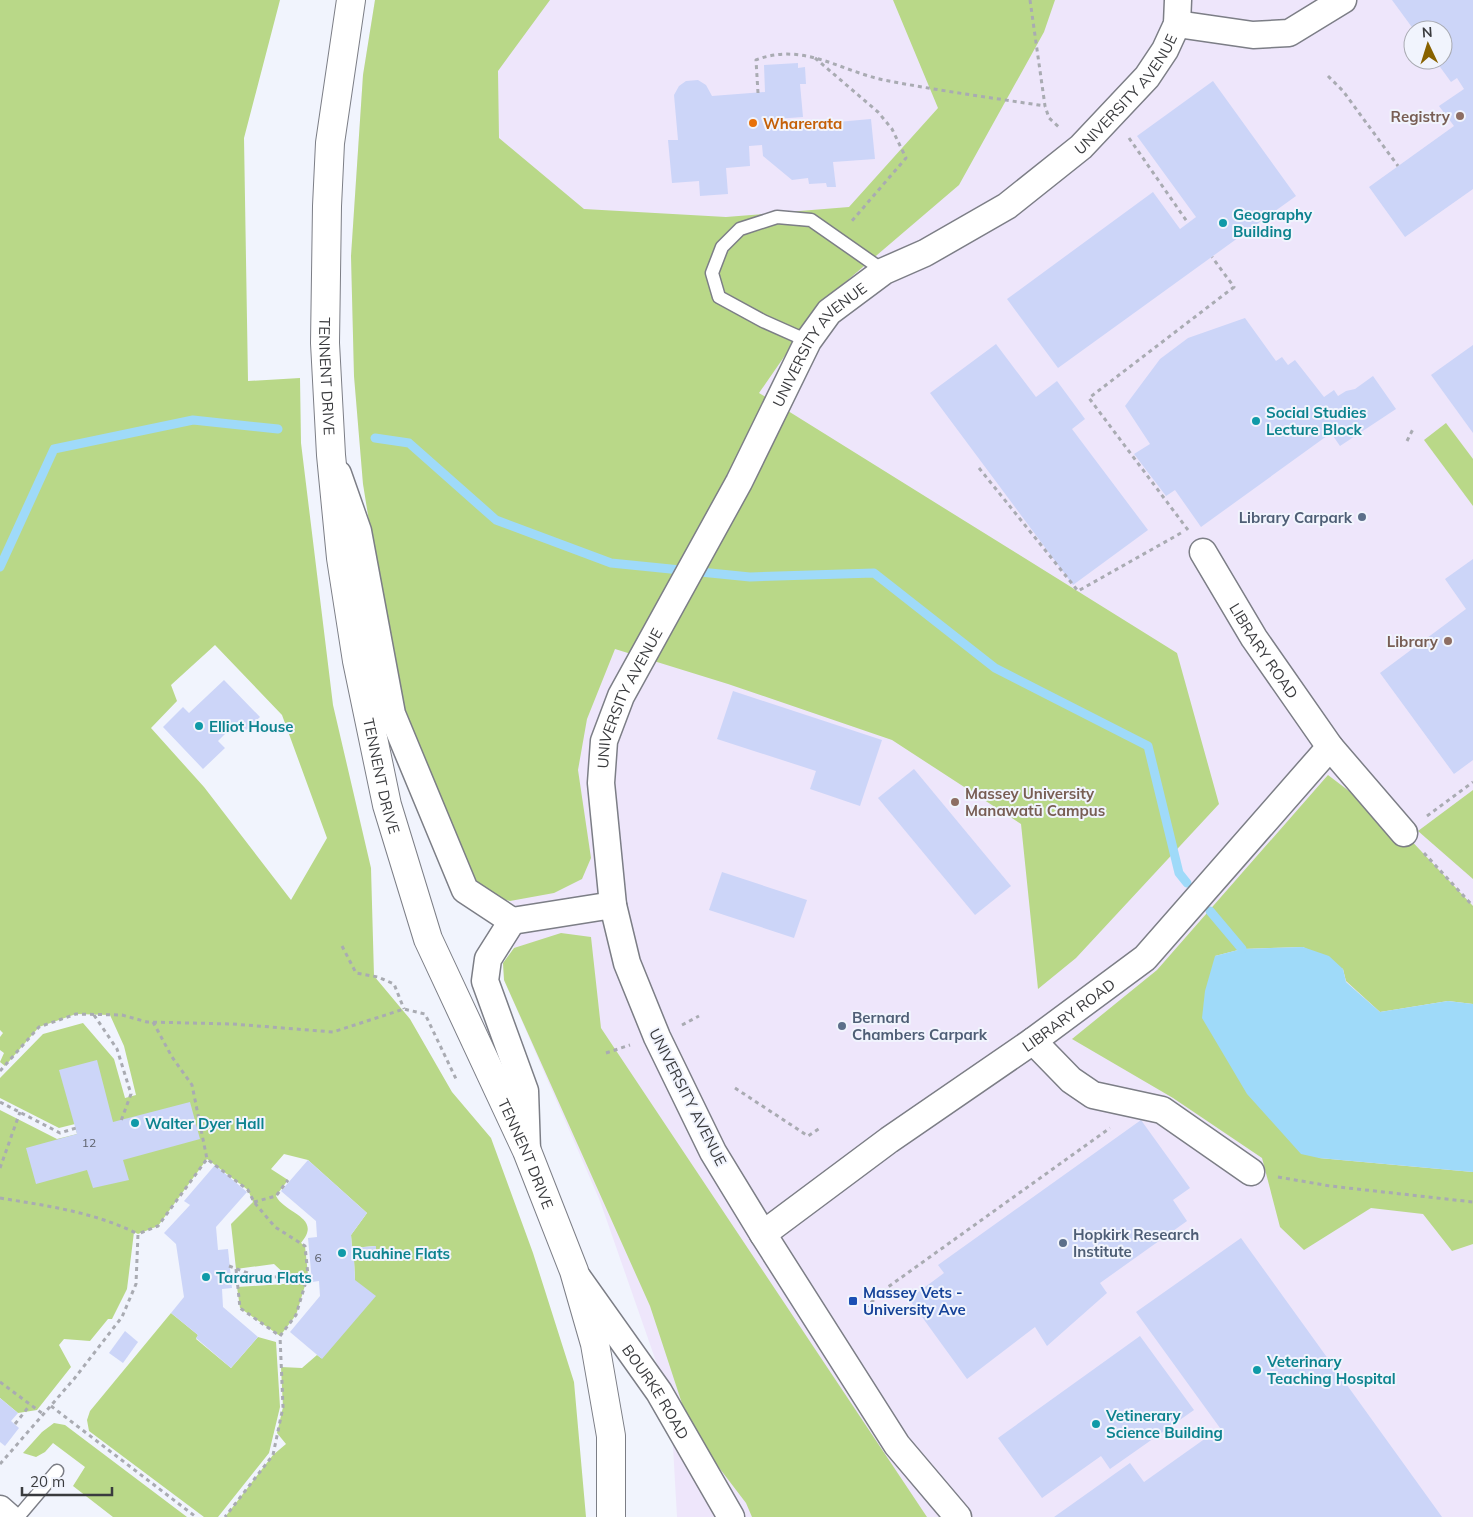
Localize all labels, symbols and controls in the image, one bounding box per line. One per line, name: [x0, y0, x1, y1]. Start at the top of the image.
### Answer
north arrow: [1403, 20, 1453, 70]
text: N: [1421, 23, 1433, 41]
street label: UNIVERSITY AVENUE: [1070, 30, 1181, 158]
place label: Registry: [1391, 107, 1451, 126]
marker: Registry: [1454, 110, 1466, 122]
place label: Wharerata: [763, 114, 842, 133]
marker: Wharerata: [747, 117, 759, 129]
place label: Geography Building: [1233, 205, 1313, 241]
marker: Geography Building: [1217, 217, 1229, 229]
street label: UNIVERSITY AVENUE: [768, 278, 870, 410]
street label: TENNENT DRIVE: [315, 317, 339, 436]
place label: Social Studies Lecture Block: [1266, 403, 1367, 439]
marker: Social Studies Lecture Block: [1250, 415, 1262, 427]
place label: Library Carpark: [1239, 508, 1353, 527]
marker: Library Carpark: [1356, 511, 1368, 523]
street label: LIBRARY ROAD: [1226, 599, 1303, 702]
street label: UNIVERSITY AVENUE: [593, 624, 666, 769]
place label: Library: [1387, 632, 1439, 651]
marker: Library: [1442, 635, 1454, 647]
street label: TENNENT DRIVE: [360, 716, 405, 836]
place label: Elliot House: [209, 717, 293, 736]
marker: Elliot House: [193, 720, 205, 732]
place label: Massey University Manawatū Campus: [965, 784, 1105, 820]
marker: Massey University Manawatū Campus: [949, 796, 961, 808]
street label: LIBRARY ROAD: [1018, 974, 1119, 1055]
place label: Bernard Chambers Carpark: [852, 1008, 988, 1044]
marker: Bernard Chambers Carpark: [836, 1020, 848, 1032]
street label: UNIVERSITY AVENUE: [645, 1025, 731, 1169]
street label: TENNENT DRIVE: [494, 1096, 558, 1212]
place label: Walter Dyer Hall: [145, 1114, 264, 1133]
marker: Walter Dyer Hall: [129, 1117, 141, 1129]
house number: 12: [82, 1135, 96, 1150]
place label: Hopkirk Research Institute: [1073, 1225, 1199, 1261]
marker: Hopkirk Research Institute: [1057, 1237, 1069, 1249]
place label: Ruahine Flats: [352, 1244, 450, 1263]
marker: Ruahine Flats: [336, 1247, 348, 1259]
house number: 6: [314, 1250, 322, 1265]
place label: Tararua Flats: [216, 1268, 312, 1287]
marker: Tararua Flats: [200, 1271, 212, 1283]
place label: Massey Vets - University Ave: [863, 1283, 966, 1319]
marker: Massey Vets - University Ave: [847, 1295, 859, 1307]
street label: BOURKE ROAD: [619, 1340, 694, 1443]
place label: Veterinary Teaching Hospital: [1266, 1352, 1396, 1388]
marker: Veterinary Teaching Hospital: [1251, 1364, 1263, 1376]
place label: Vetinerary Science Building: [1105, 1406, 1223, 1442]
marker: Vetinerary Science Building: [1090, 1418, 1102, 1430]
scale bar: [22, 1464, 112, 1496]
text: 20 m: [30, 1472, 65, 1491]

